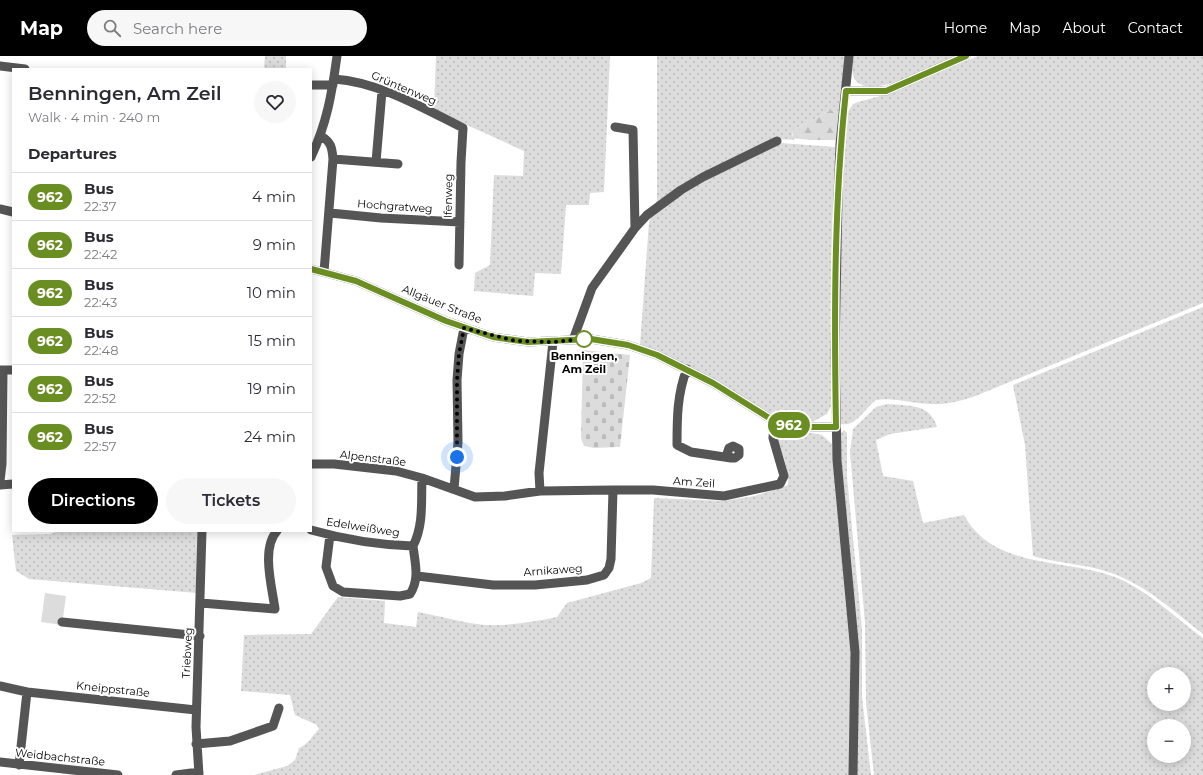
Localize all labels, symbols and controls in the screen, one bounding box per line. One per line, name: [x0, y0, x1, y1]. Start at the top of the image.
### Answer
search box: [87, 10, 367, 46]
text: Map: [20, 17, 63, 40]
icon: search: [101, 17, 123, 39]
text: Search here: [133, 19, 222, 38]
text: Home: [944, 19, 987, 37]
text: Map: [1009, 19, 1040, 37]
text: About: [1062, 19, 1106, 37]
text: Contact: [1128, 19, 1183, 37]
street label: Grüntenweg: [369, 68, 439, 108]
button: heart: [254, 81, 296, 123]
text: Benningen, Am Zeil: [28, 82, 221, 105]
text: Walk · 4 min · 240 m: [28, 109, 160, 125]
text: Departures: [28, 144, 117, 163]
street label: Ifenweg: [441, 174, 455, 218]
text: Bus: [84, 179, 114, 198]
text: 4 min: [252, 187, 296, 206]
text: 962: [37, 188, 63, 206]
street label: Hochgratweg: [357, 196, 433, 216]
text: 22:37: [84, 198, 116, 214]
text: Bus: [84, 227, 114, 246]
text: 9 min: [253, 235, 296, 254]
text: 962: [37, 236, 63, 254]
text: 22:42: [84, 246, 117, 262]
text: Bus: [84, 275, 114, 294]
street label: Allgäuer Straße: [400, 282, 484, 327]
text: 10 min: [247, 283, 296, 302]
text: 962: [37, 284, 63, 302]
text: 22:43: [84, 294, 117, 310]
text: Bus: [84, 323, 114, 342]
marker: Benningen, Am Zeil: [575, 330, 593, 348]
text: 15 min: [248, 331, 296, 350]
text: 962: [37, 332, 63, 350]
text: 22:48: [84, 342, 119, 358]
place label: Benningen, Am Zeil: [551, 349, 617, 376]
text: Bus: [84, 371, 114, 390]
text: 19 min: [247, 379, 296, 398]
text: 962: [37, 380, 63, 398]
text: 22:52: [84, 390, 116, 406]
line badge: 962: [766, 412, 812, 438]
text: 962: [776, 416, 802, 434]
text: Bus: [84, 419, 114, 438]
text: 24 min: [244, 427, 296, 446]
text: 962: [37, 428, 63, 446]
text: 22:57: [84, 438, 116, 454]
street label: Alpenstraße: [339, 447, 407, 469]
your location: [447, 447, 467, 467]
street label: Am Zeil: [673, 474, 715, 490]
button: Directions: [28, 478, 158, 524]
button: Tickets: [166, 478, 296, 524]
street label: Edelweißweg: [325, 514, 401, 540]
street label: Arnikaweg: [523, 561, 583, 579]
street label: Triebweg: [179, 627, 195, 679]
map controls: [1147, 667, 1191, 763]
button: +: [1147, 667, 1191, 711]
street label: Kneippstraße: [75, 678, 151, 700]
button: −: [1147, 719, 1191, 763]
street label: Weidbachstraße: [14, 745, 106, 769]

